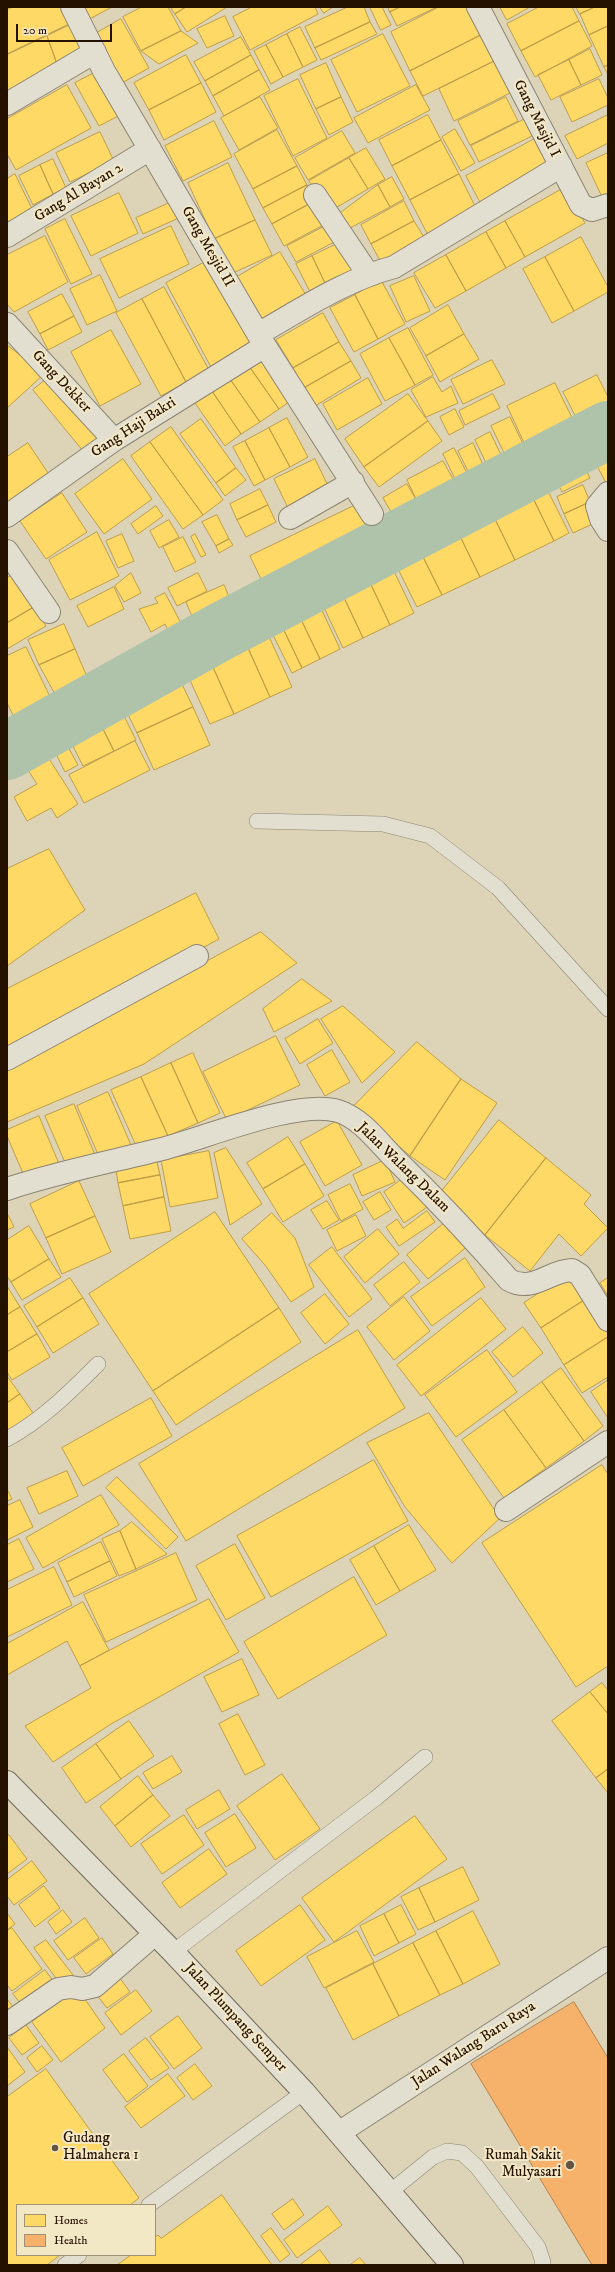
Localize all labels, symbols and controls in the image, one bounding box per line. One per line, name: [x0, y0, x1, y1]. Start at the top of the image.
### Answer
scale bar: [18, 16, 114, 42]
text: 20 m: [23, 23, 47, 38]
street label: Gang Masjid I: [509, 77, 563, 161]
street label: Gang Al Bayan 2: [31, 159, 127, 227]
street label: Gang Mesjid II: [177, 203, 237, 291]
street label: Gang Dekker: [27, 347, 95, 417]
street label: Gang Haji Bakri: [88, 394, 180, 462]
street label: Jalan Walang Dalam: [353, 1119, 453, 1217]
street label: Jalan Plumpang Semper: [180, 1960, 290, 2076]
street label: Jalan Walang Baru Raya: [409, 1998, 539, 2092]
place label: Gudang Halmahera 1: [63, 2130, 139, 2165]
marker: Gudang Halmahera 1: [50, 2143, 60, 2153]
place label: Rumah Sakit Mulyasari: [485, 2147, 561, 2182]
marker: Rumah Sakit Mulyasari: [564, 2159, 576, 2171]
legend: [16, 2204, 156, 2256]
text: Homes: [54, 2213, 88, 2228]
text: Health: [54, 2233, 88, 2248]

